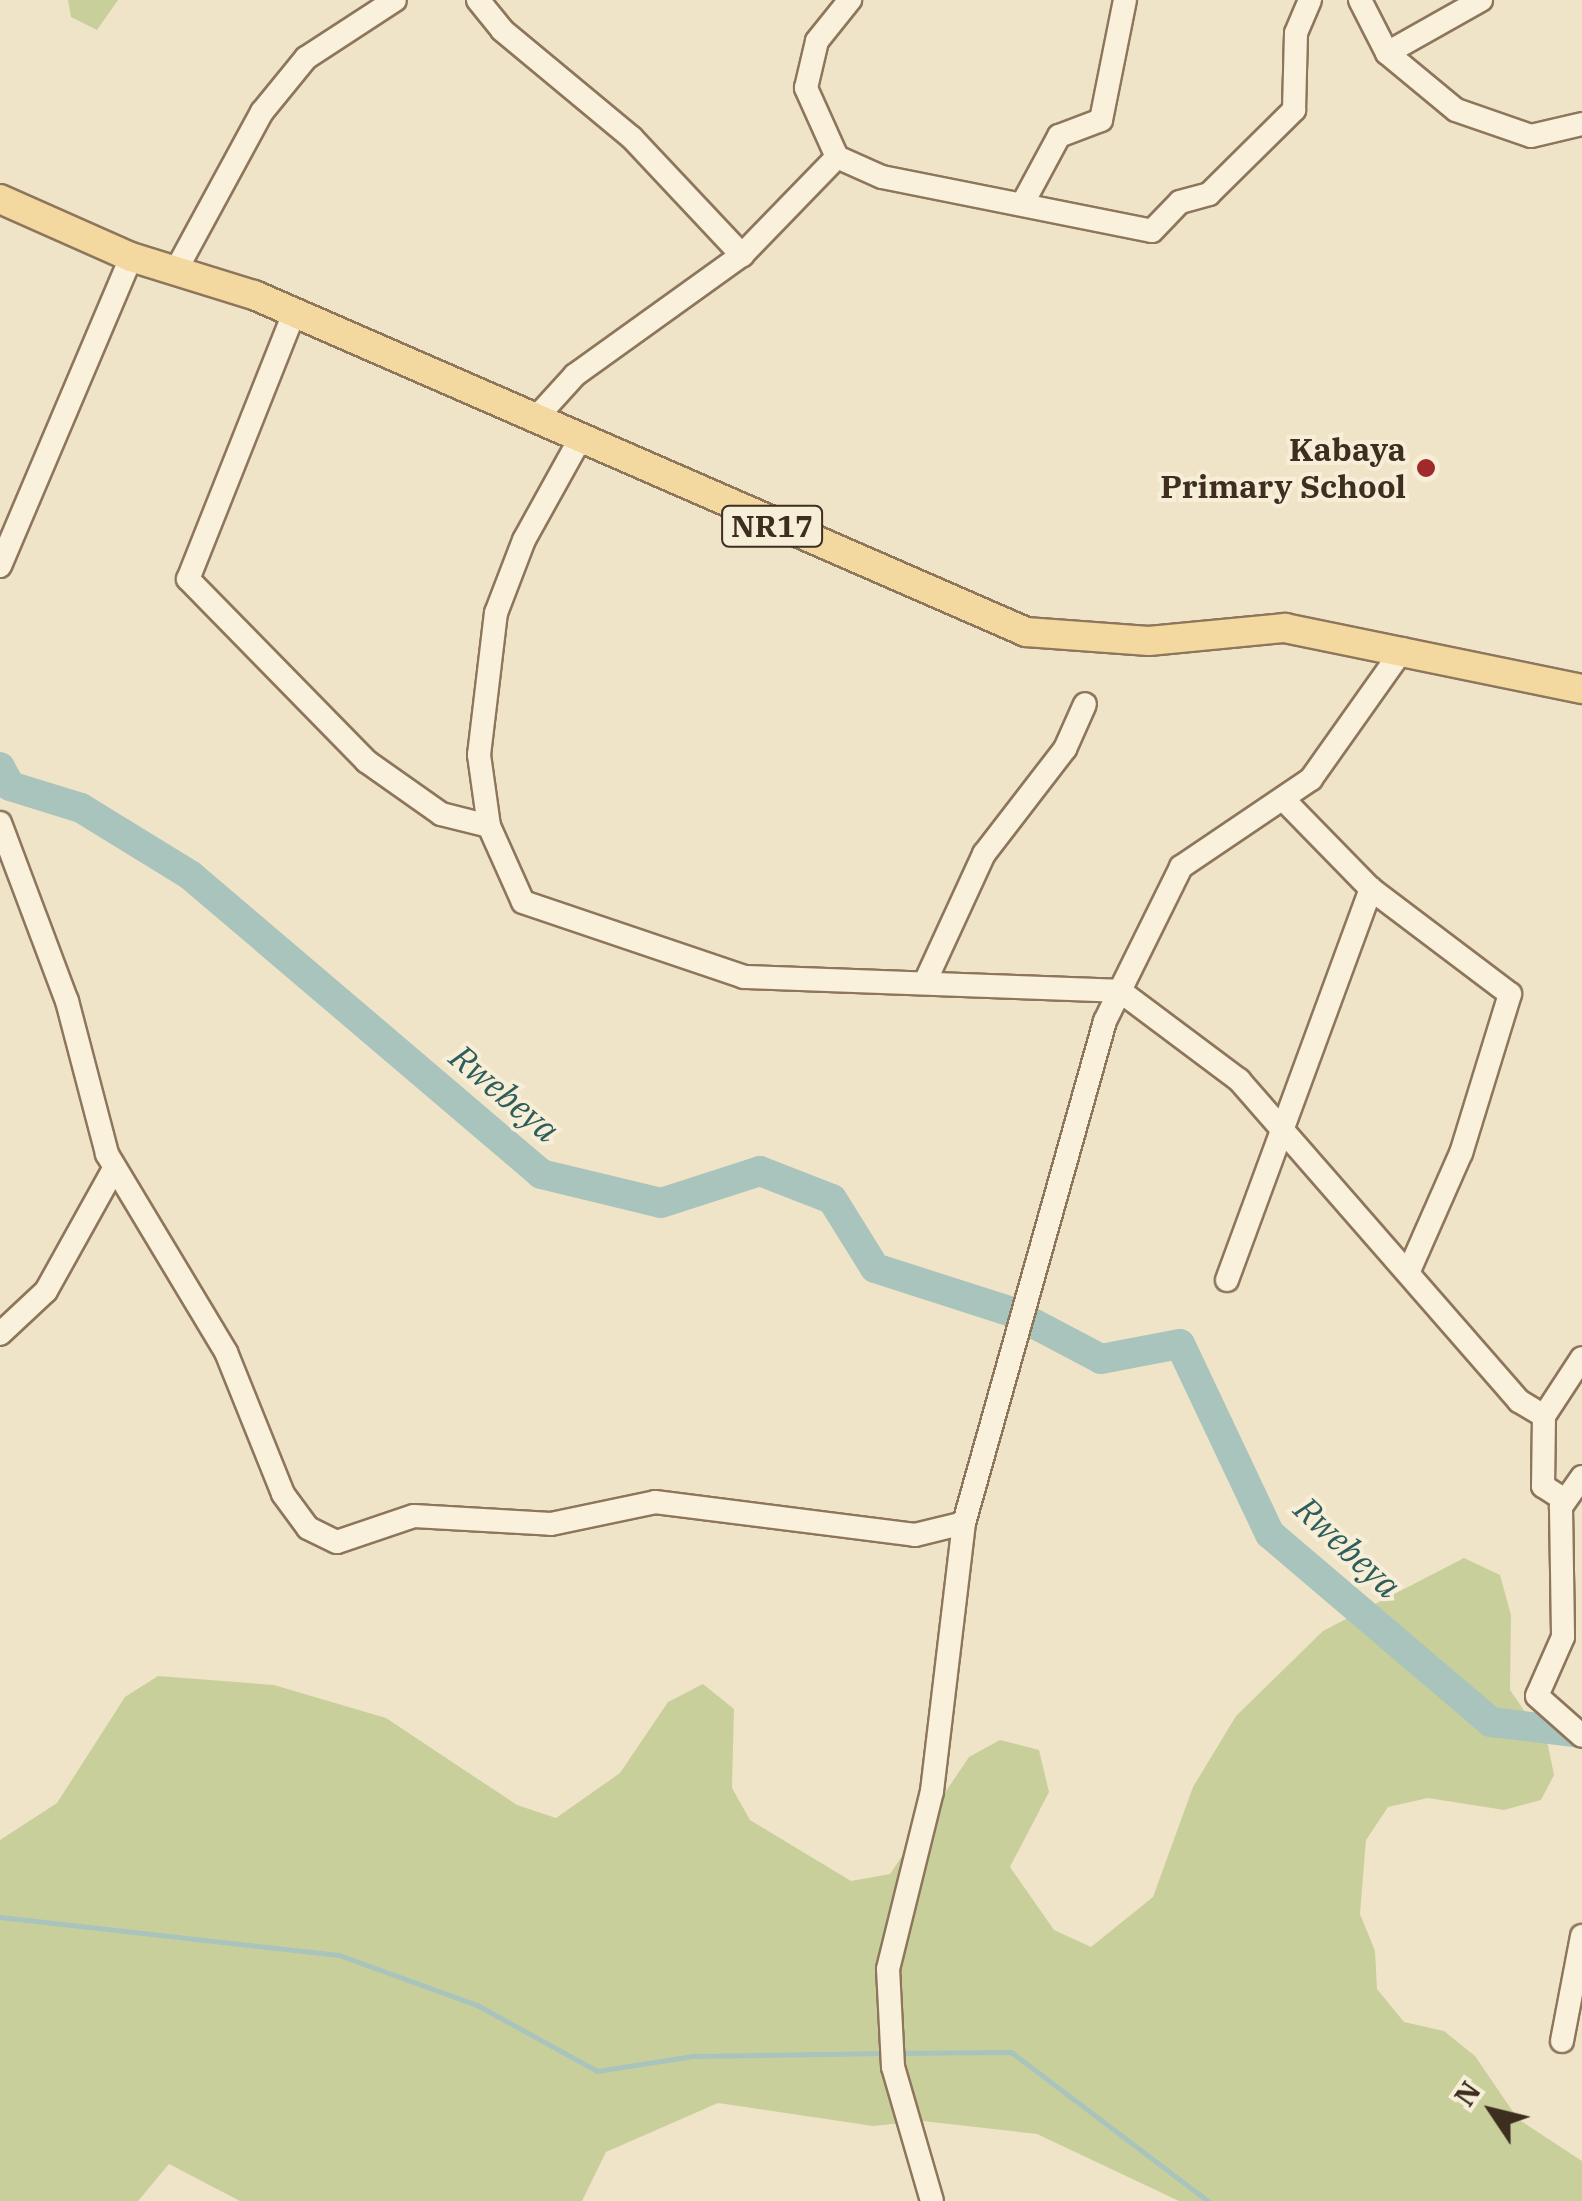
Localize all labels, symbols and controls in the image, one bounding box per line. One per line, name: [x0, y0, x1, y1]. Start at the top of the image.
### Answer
place label: Kabaya Primary School: [1160, 431, 1406, 506]
marker: Kabaya Primary School: [1415, 457, 1437, 479]
road number: NR17: [720, 501, 824, 551]
water label: Rwebeya: [442, 1035, 568, 1151]
water label: Rwebeya: [1286, 1487, 1410, 1607]
north arrow: [1442, 2061, 1542, 2161]
text: N: [1446, 2074, 1489, 2113]

